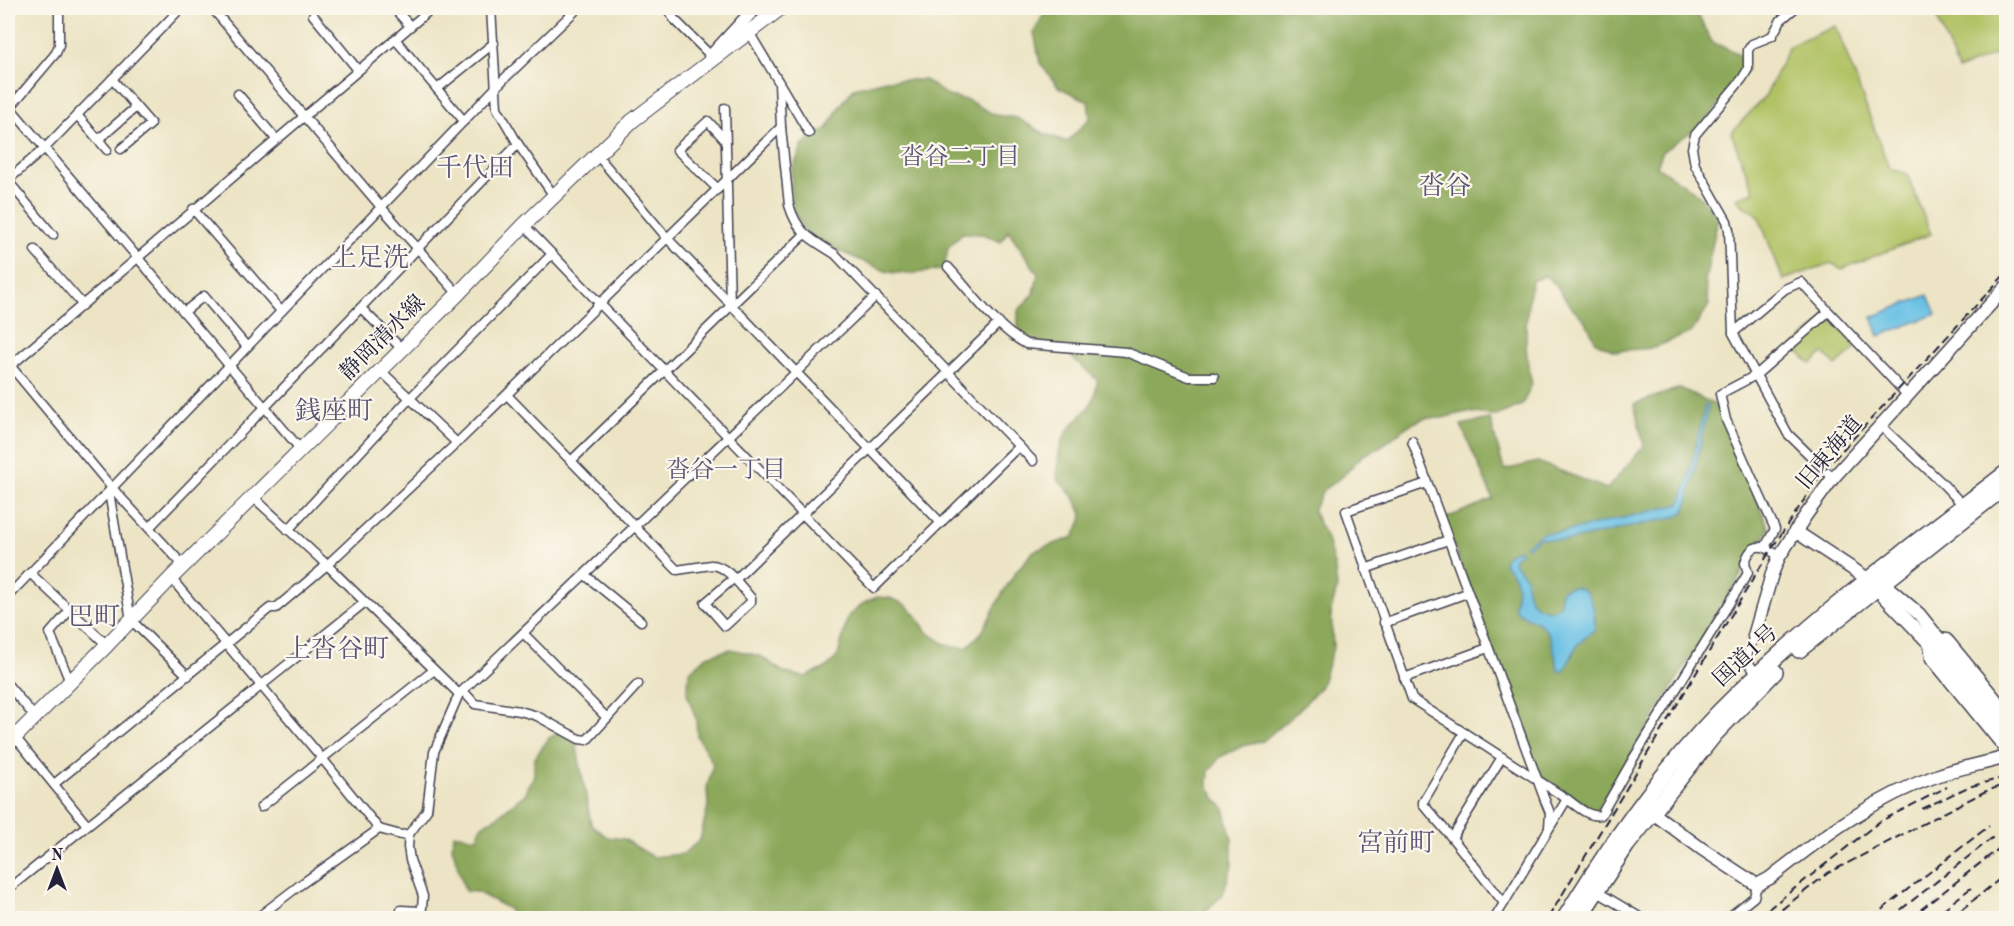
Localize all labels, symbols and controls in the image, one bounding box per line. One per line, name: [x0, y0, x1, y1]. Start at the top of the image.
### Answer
district label: 沓谷二丁目: [900, 143, 1020, 170]
district label: 千代田: [436, 154, 514, 182]
district label: 沓谷: [1419, 172, 1471, 200]
district label: 上足洗: [331, 244, 409, 272]
street label: 静岡清水線: [335, 290, 430, 385]
district label: 銭座町: [295, 397, 373, 425]
street label: 旧東海道: [1792, 411, 1867, 494]
district label: 沓谷一丁目: [666, 456, 786, 483]
district label: 巴町: [68, 604, 120, 631]
street label: 国道1号: [1708, 620, 1782, 691]
district label: 上沓谷町: [285, 635, 389, 663]
district label: 宮前町: [1357, 829, 1435, 857]
north arrow: [27, 839, 87, 899]
text: N: [51, 848, 64, 864]

